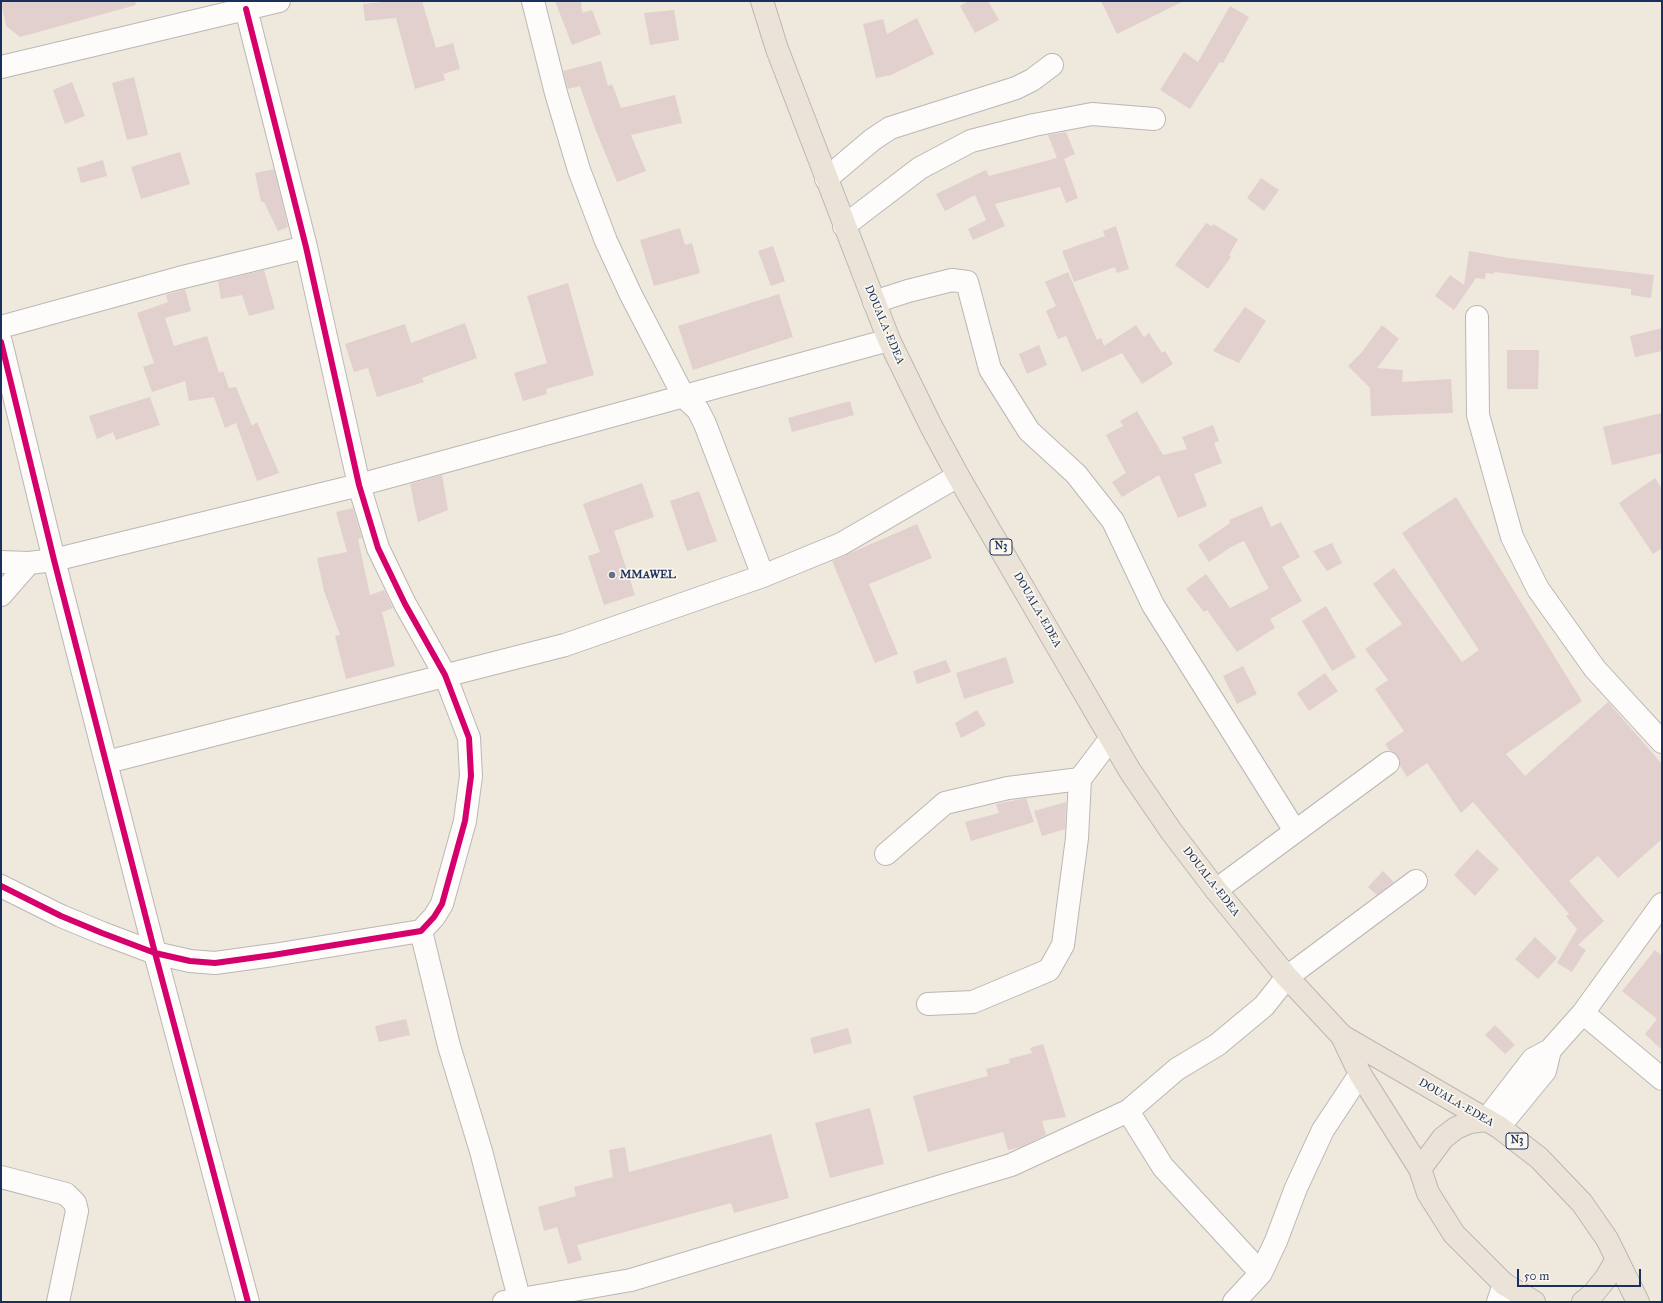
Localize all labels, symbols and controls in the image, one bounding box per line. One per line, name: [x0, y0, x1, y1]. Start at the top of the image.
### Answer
street label: DOUALA-EDEA: [861, 283, 907, 367]
road number: N3: [990, 539, 1012, 555]
place label: MMAWEL: [620, 568, 676, 582]
marker: MMAWEL: [607, 570, 617, 580]
street label: DOUALA-EDEA: [1010, 570, 1064, 650]
street label: DOUALA-EDEA: [1180, 845, 1242, 919]
street label: DOUALA-EDEA: [1416, 1076, 1496, 1130]
road number: N3: [1506, 1133, 1528, 1149]
scale bar: [1519, 1261, 1643, 1287]
text: 50 m: [1524, 1269, 1549, 1283]

